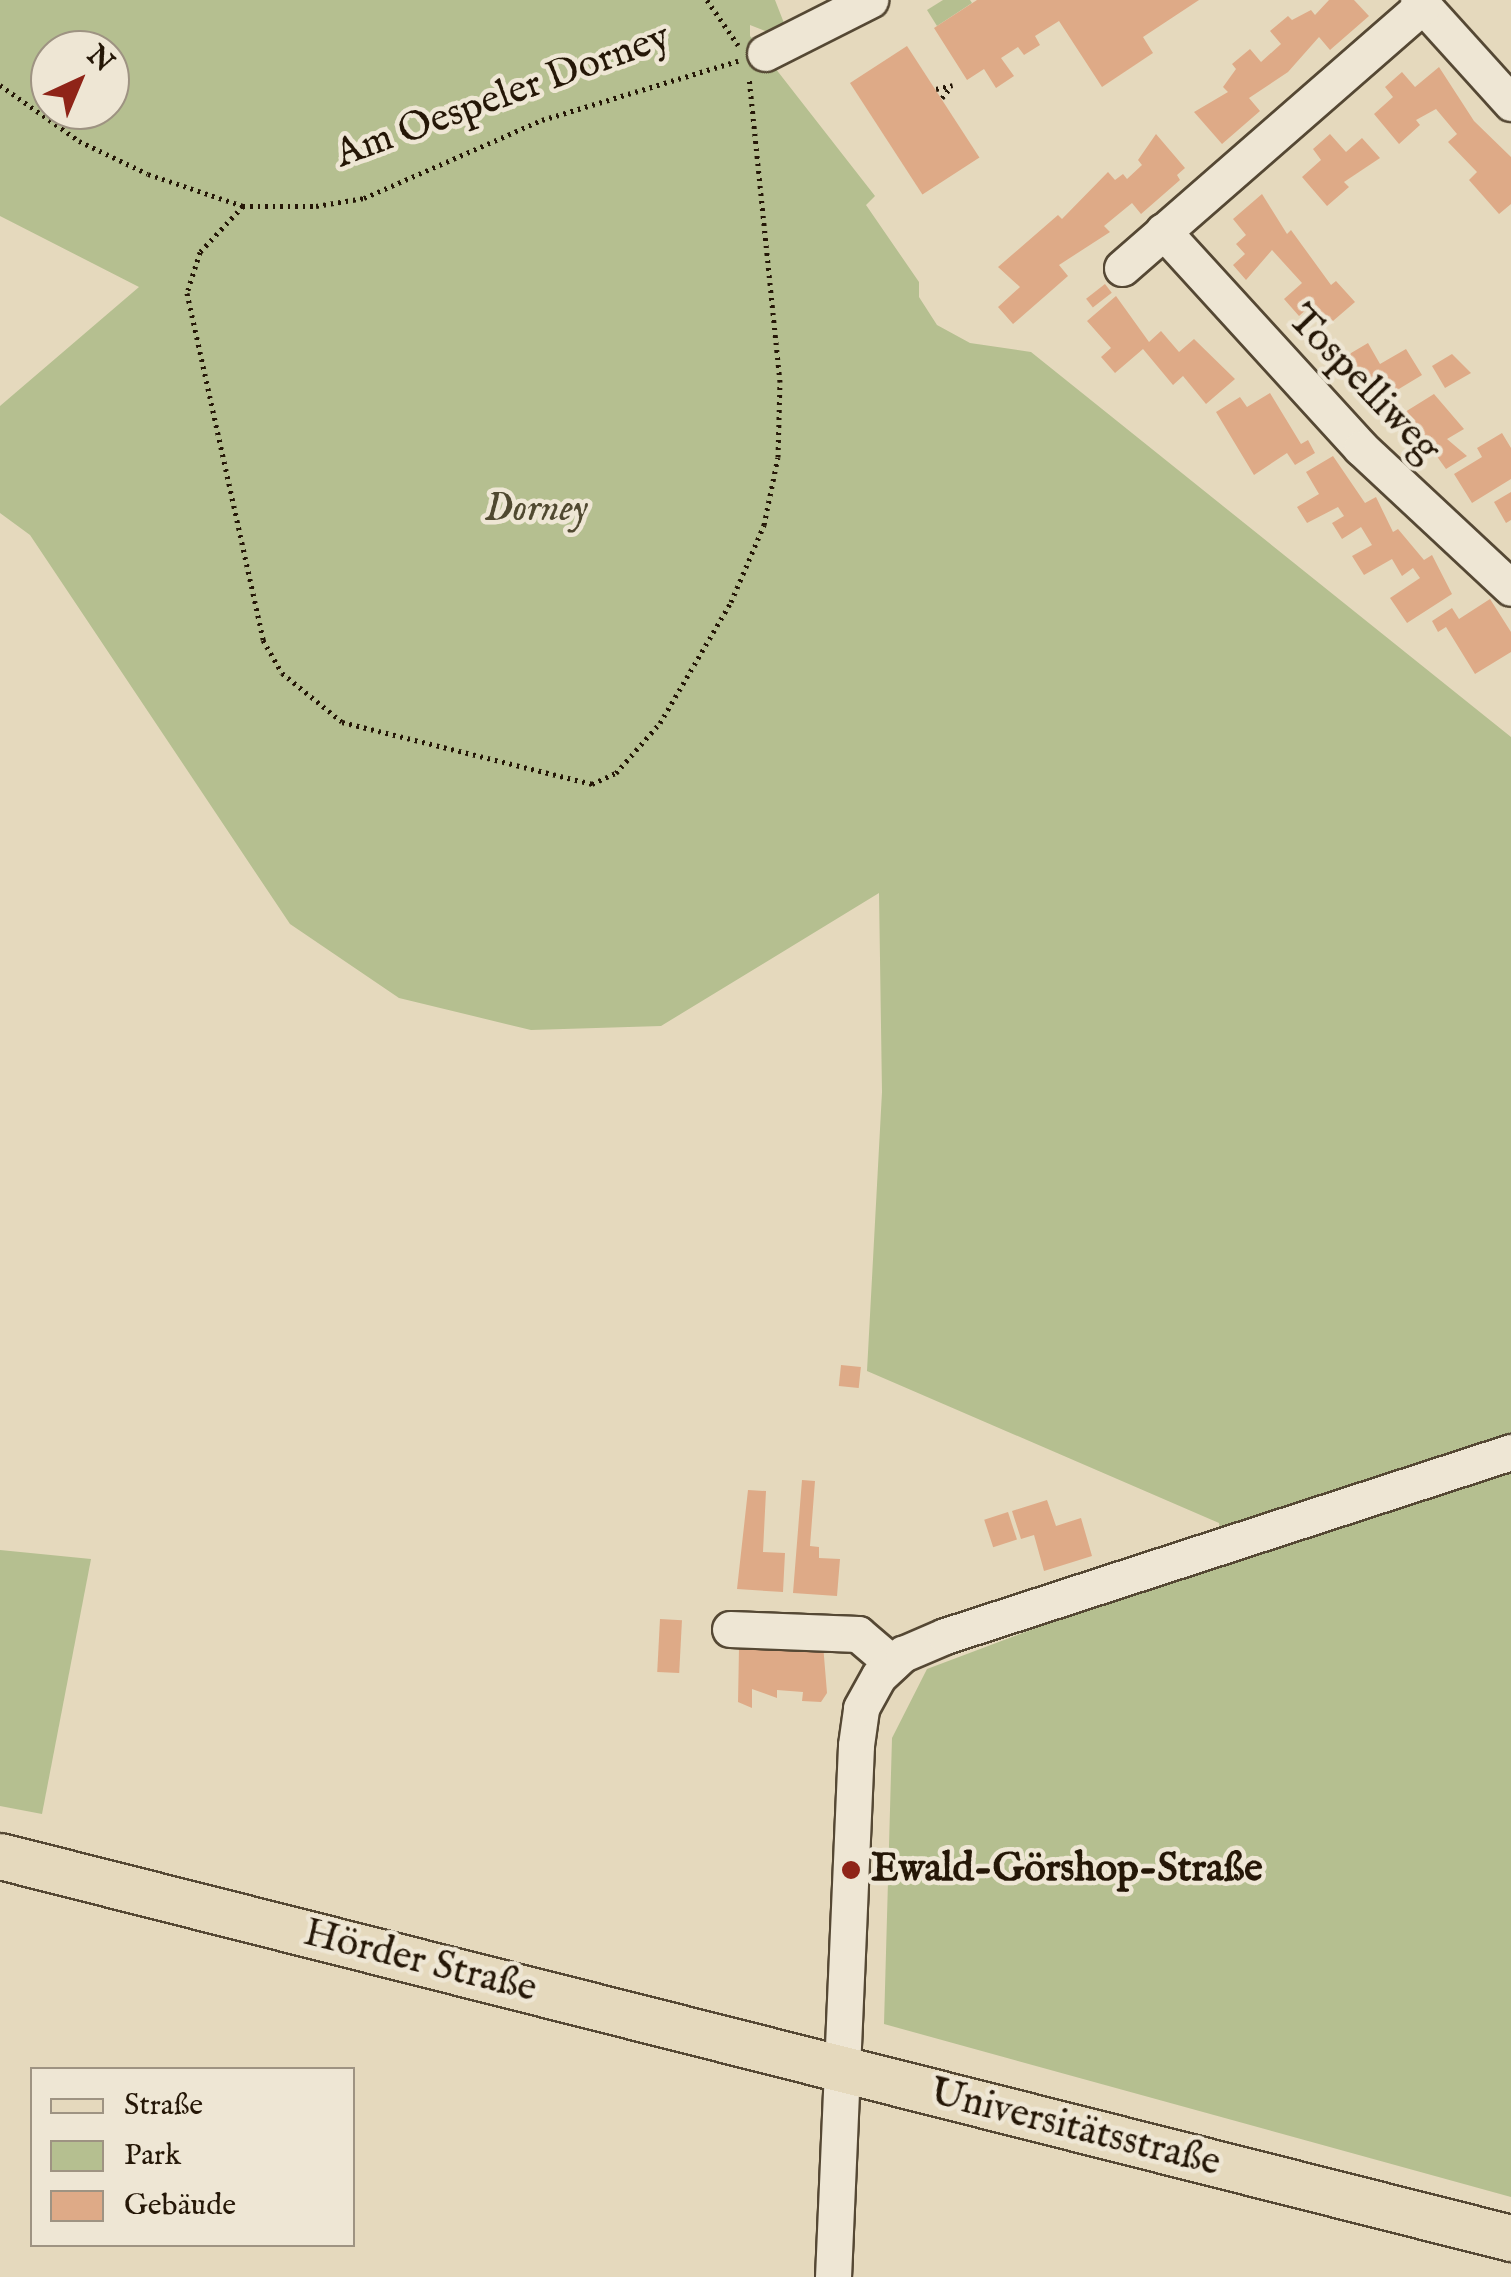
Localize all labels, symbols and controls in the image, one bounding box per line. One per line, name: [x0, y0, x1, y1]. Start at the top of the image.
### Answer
street label: Am Oespeler Dorney: [329, 14, 677, 180]
north arrow: [30, 30, 130, 130]
text: N: [79, 38, 121, 80]
street label: Tospelliweg: [1276, 296, 1450, 474]
park label: Dorney: [484, 486, 588, 534]
place label: Ewald-Görshop-Straße: [871, 1846, 1263, 1894]
marker: Ewald-Görshop-Straße: [840, 1859, 862, 1881]
street label: Hörder Straße: [299, 1910, 541, 2014]
legend: [30, 2067, 355, 2247]
street label: Universitätsstraße: [925, 2070, 1225, 2188]
text: Straße: [124, 2087, 203, 2125]
text: Park: [124, 2137, 181, 2175]
text: Gebäude: [124, 2187, 236, 2225]

